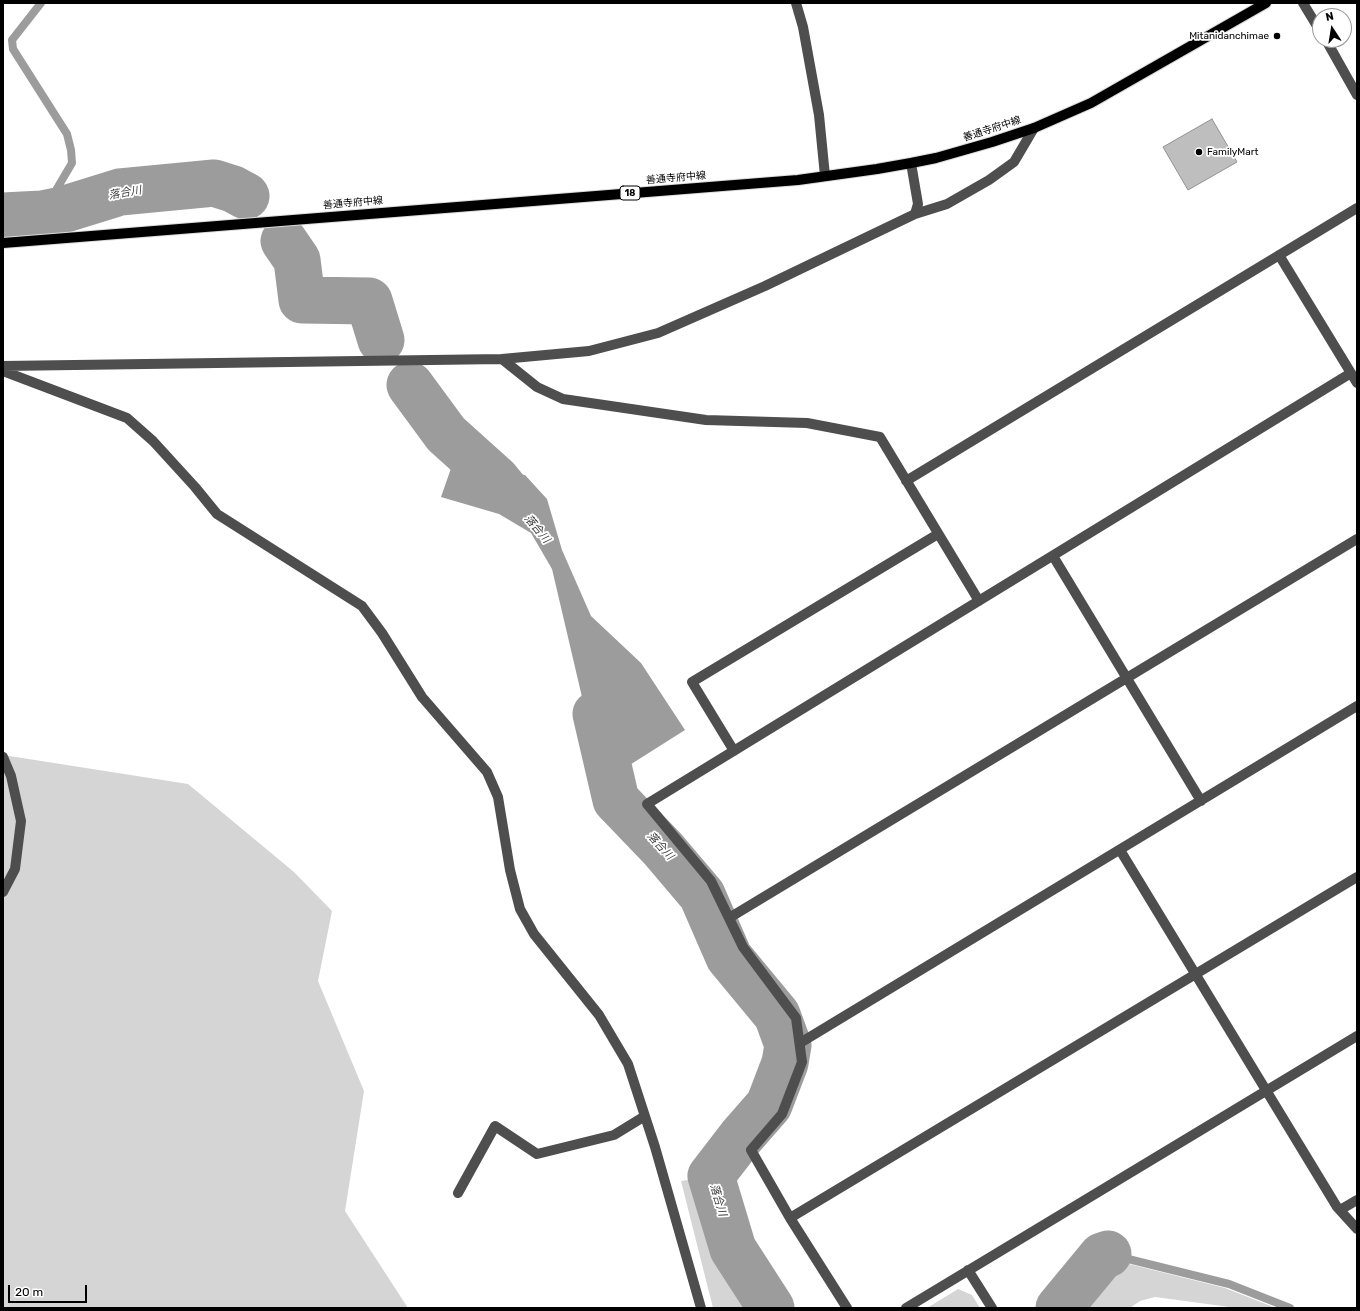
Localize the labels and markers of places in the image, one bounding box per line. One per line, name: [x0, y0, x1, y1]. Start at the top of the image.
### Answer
place label: Mitanidanchimae: [1189, 30, 1269, 42]
marker: Mitanidanchimae: [1272, 31, 1282, 41]
place label: FamilyMart: [1207, 146, 1259, 158]
marker: FamilyMart: [1194, 147, 1204, 157]

